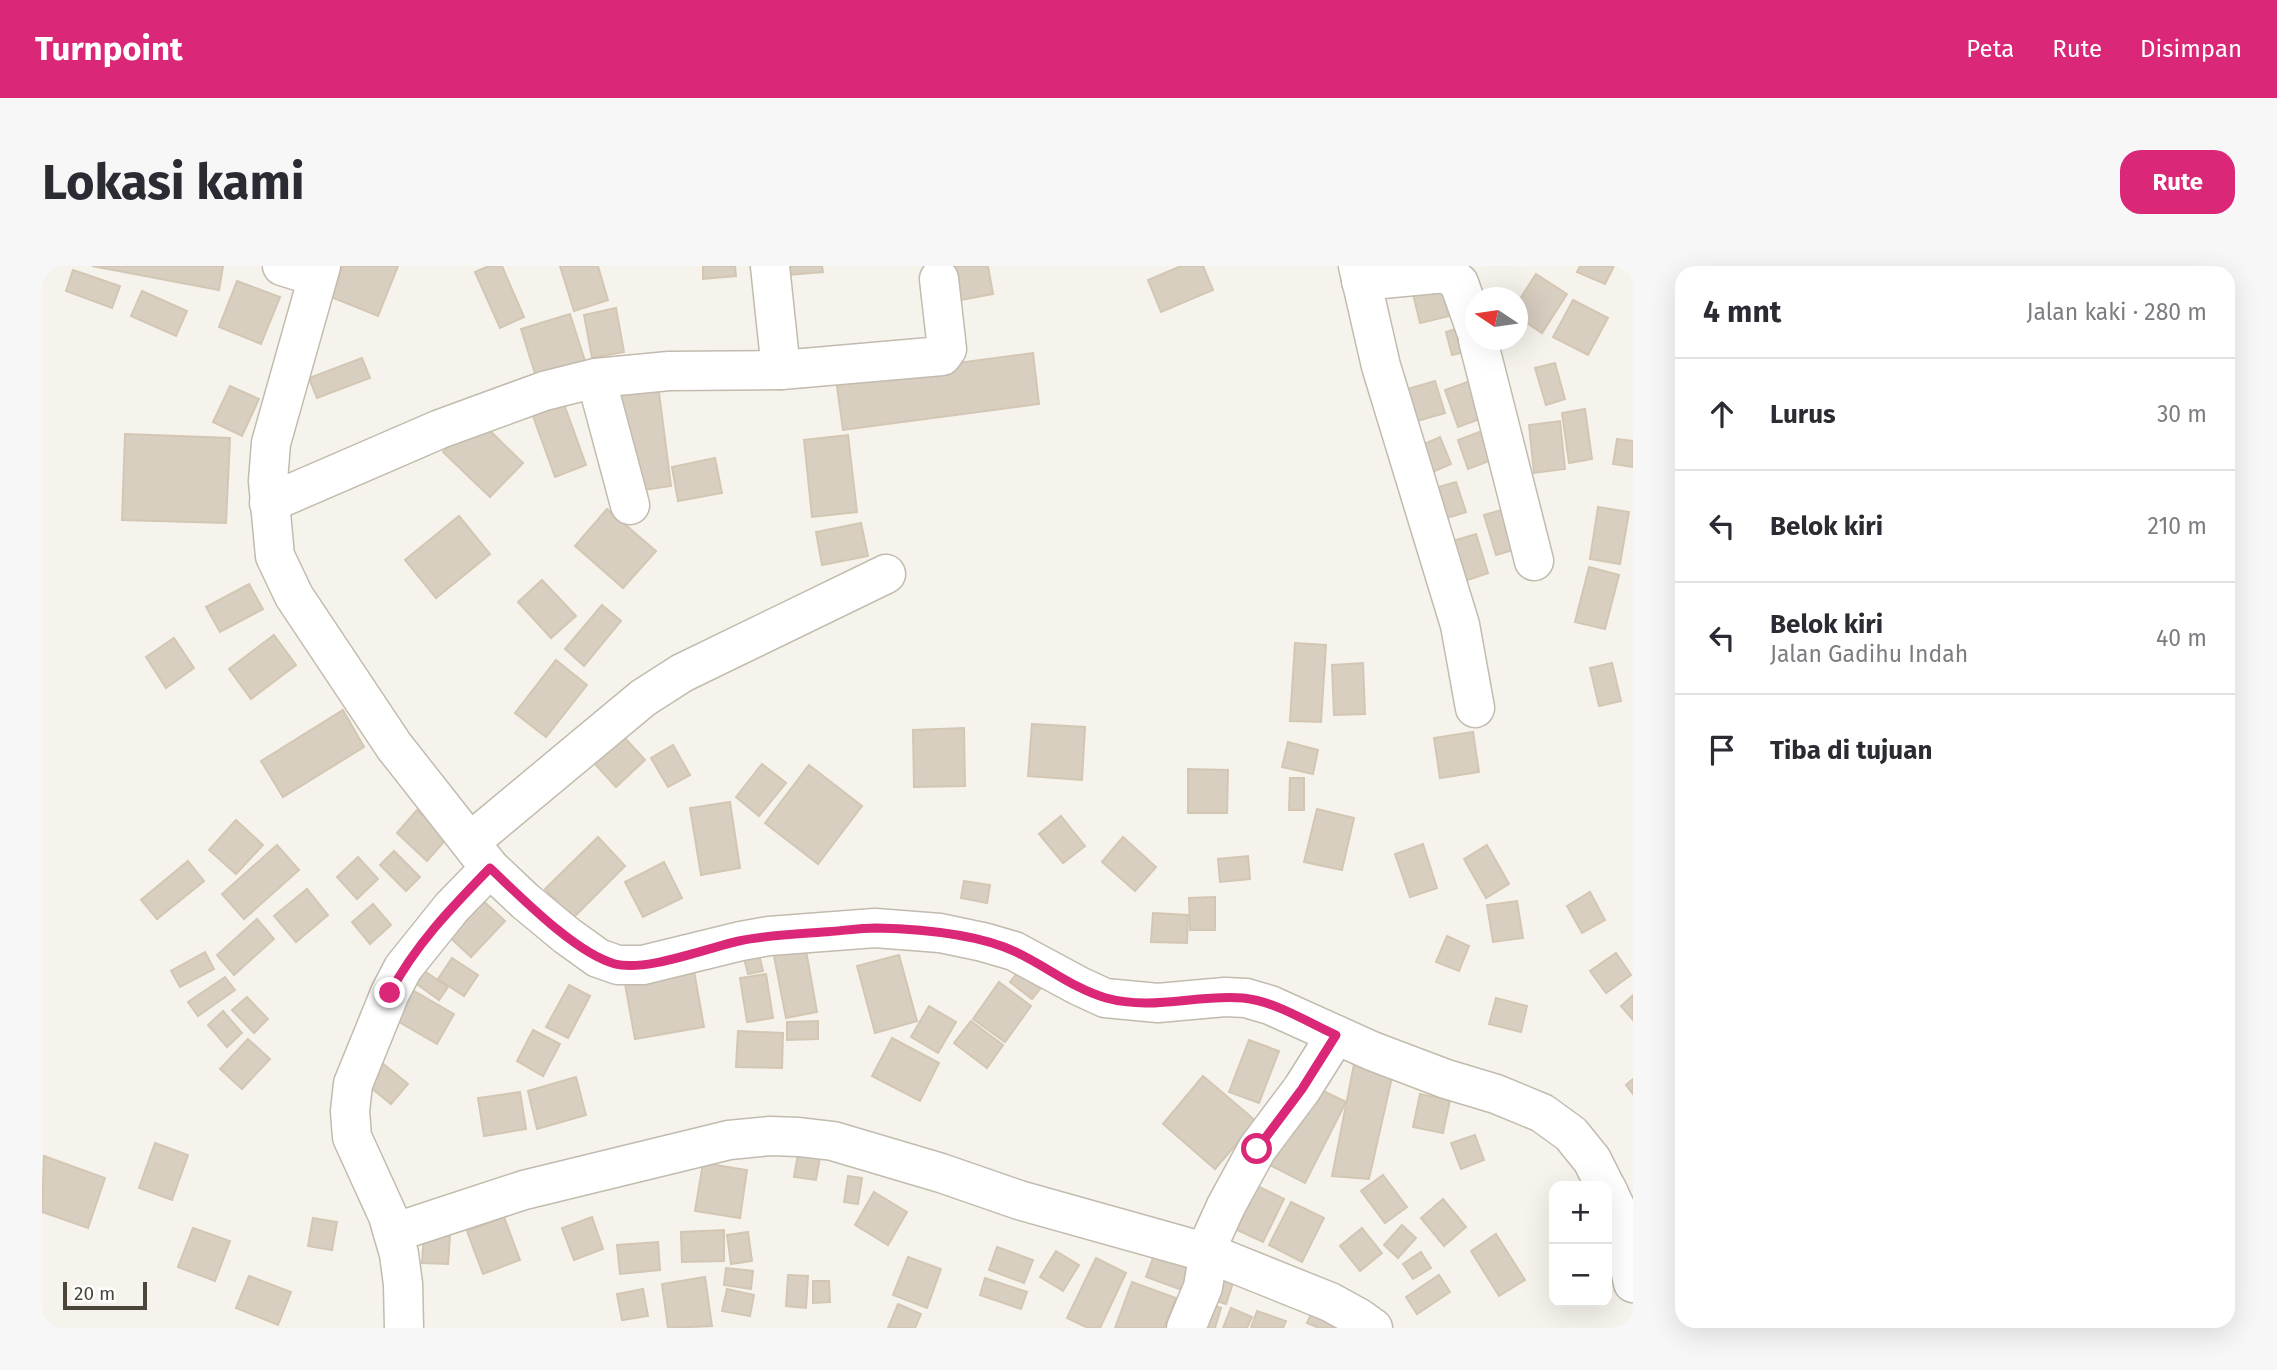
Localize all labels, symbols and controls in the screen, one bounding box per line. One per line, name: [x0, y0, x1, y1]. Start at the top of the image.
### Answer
text: Turnpoint: [35, 29, 183, 69]
text: Peta: [1966, 35, 2014, 63]
text: Rute: [2052, 35, 2102, 63]
text: Disimpan: [2140, 35, 2242, 63]
button: Rute: [2120, 150, 2235, 214]
text: Lokasi kami: [42, 153, 305, 212]
north arrow: [1465, 287, 1528, 350]
text: 4 mnt: [1703, 294, 1781, 330]
text: Jalan kaki · 280 m: [2026, 298, 2207, 326]
icon: ahead: [1703, 395, 1741, 433]
text: Lurus: [1770, 399, 1836, 430]
text: 30 m: [2157, 400, 2207, 428]
icon: left: [1703, 507, 1741, 545]
text: Belok kiri: [1770, 511, 1883, 542]
text: 210 m: [2148, 512, 2207, 540]
text: Belok kiri: [1770, 609, 1883, 640]
icon: left: [1703, 619, 1741, 657]
text: 40 m: [2156, 624, 2207, 652]
text: Jalan Gadihu Indah: [1770, 640, 1968, 668]
icon: arrive: [1703, 731, 1741, 769]
text: Tiba di tujuan: [1770, 735, 1932, 766]
route end: [374, 977, 405, 1008]
route start: [1241, 1133, 1272, 1164]
map controls: [1549, 1181, 1612, 1307]
button: +: [1549, 1181, 1612, 1244]
button: −: [1549, 1244, 1612, 1307]
scale bar: [63, 1279, 147, 1311]
text: 20 m: [74, 1282, 115, 1305]

